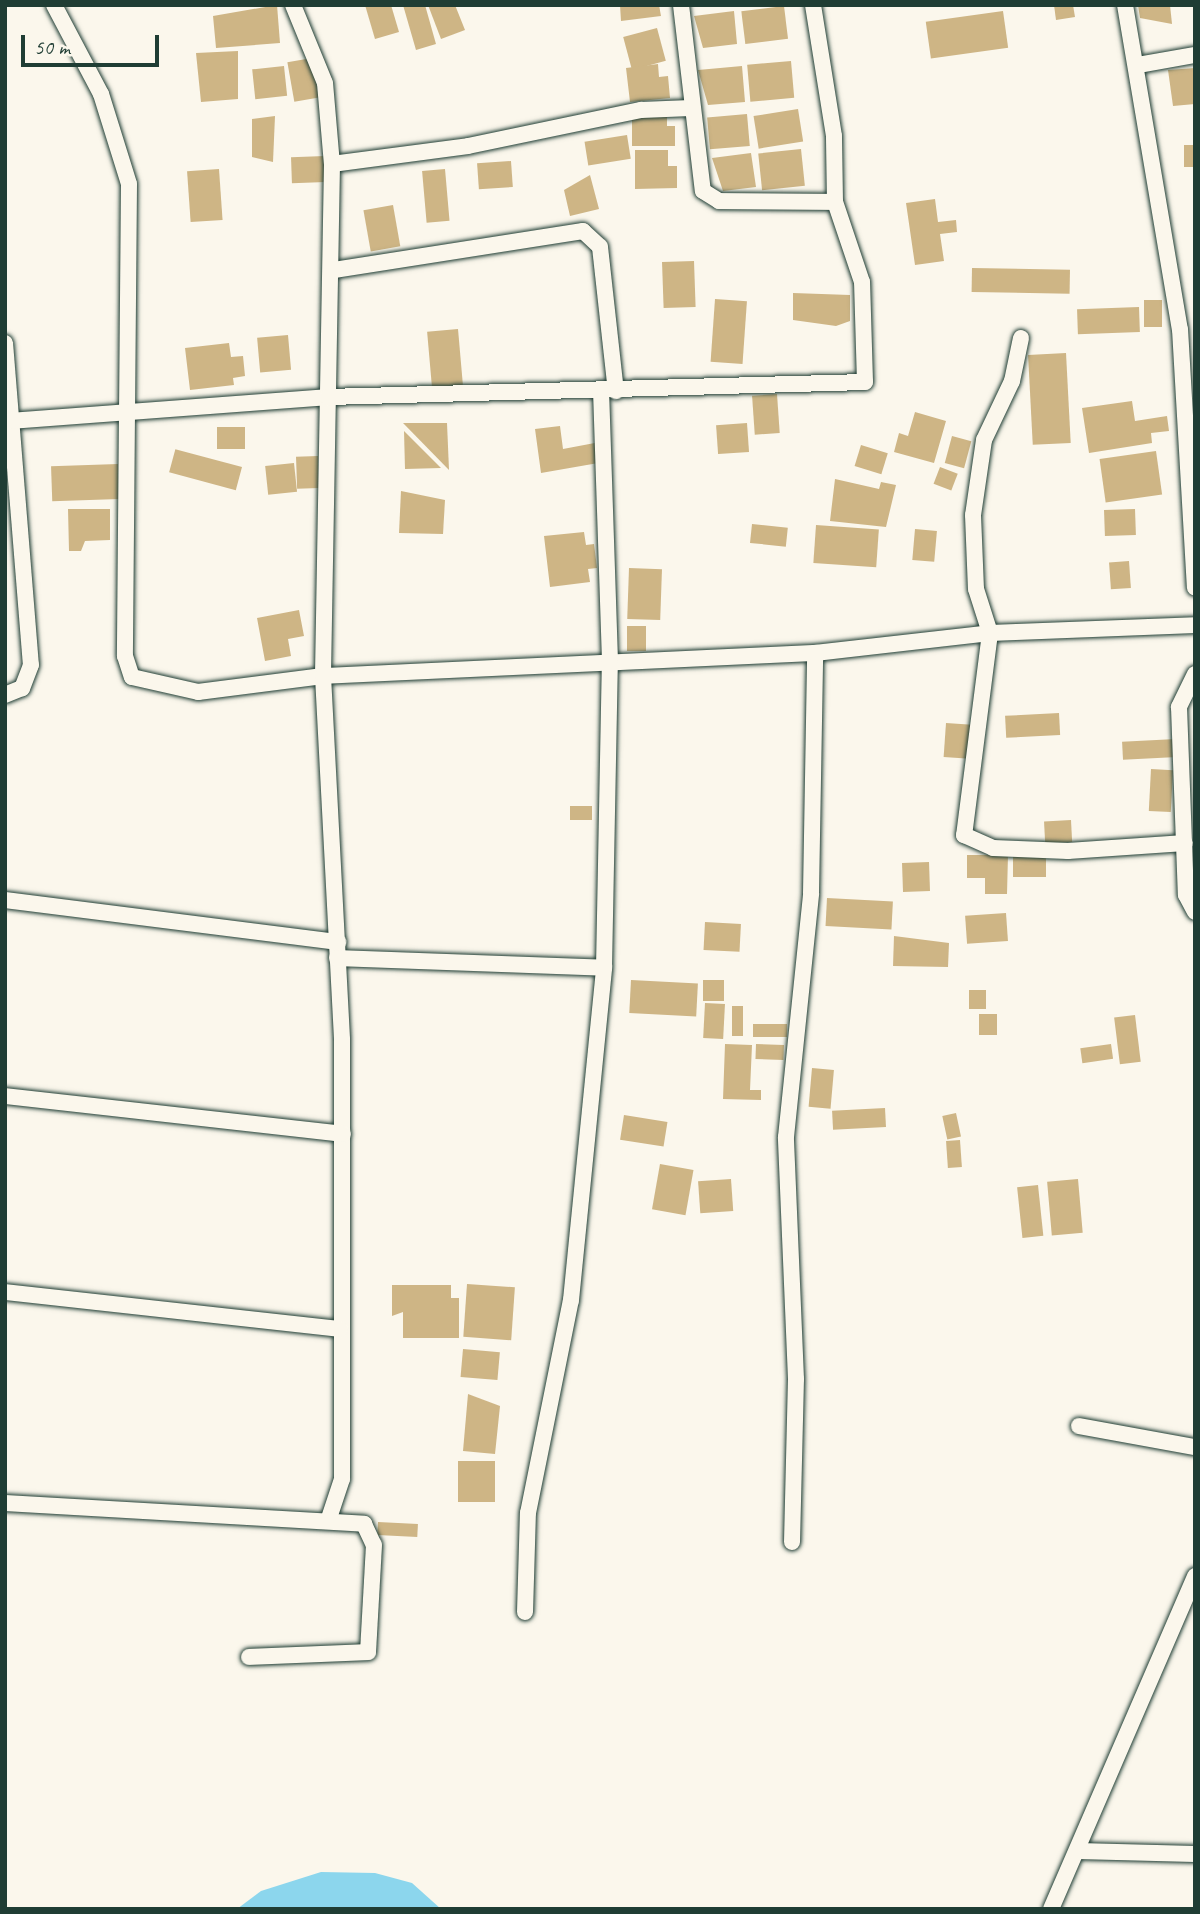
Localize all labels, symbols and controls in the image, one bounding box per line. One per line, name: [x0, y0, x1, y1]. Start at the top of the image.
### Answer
scale bar: [24, 21, 163, 65]
text: 50 m: [34, 34, 70, 60]

